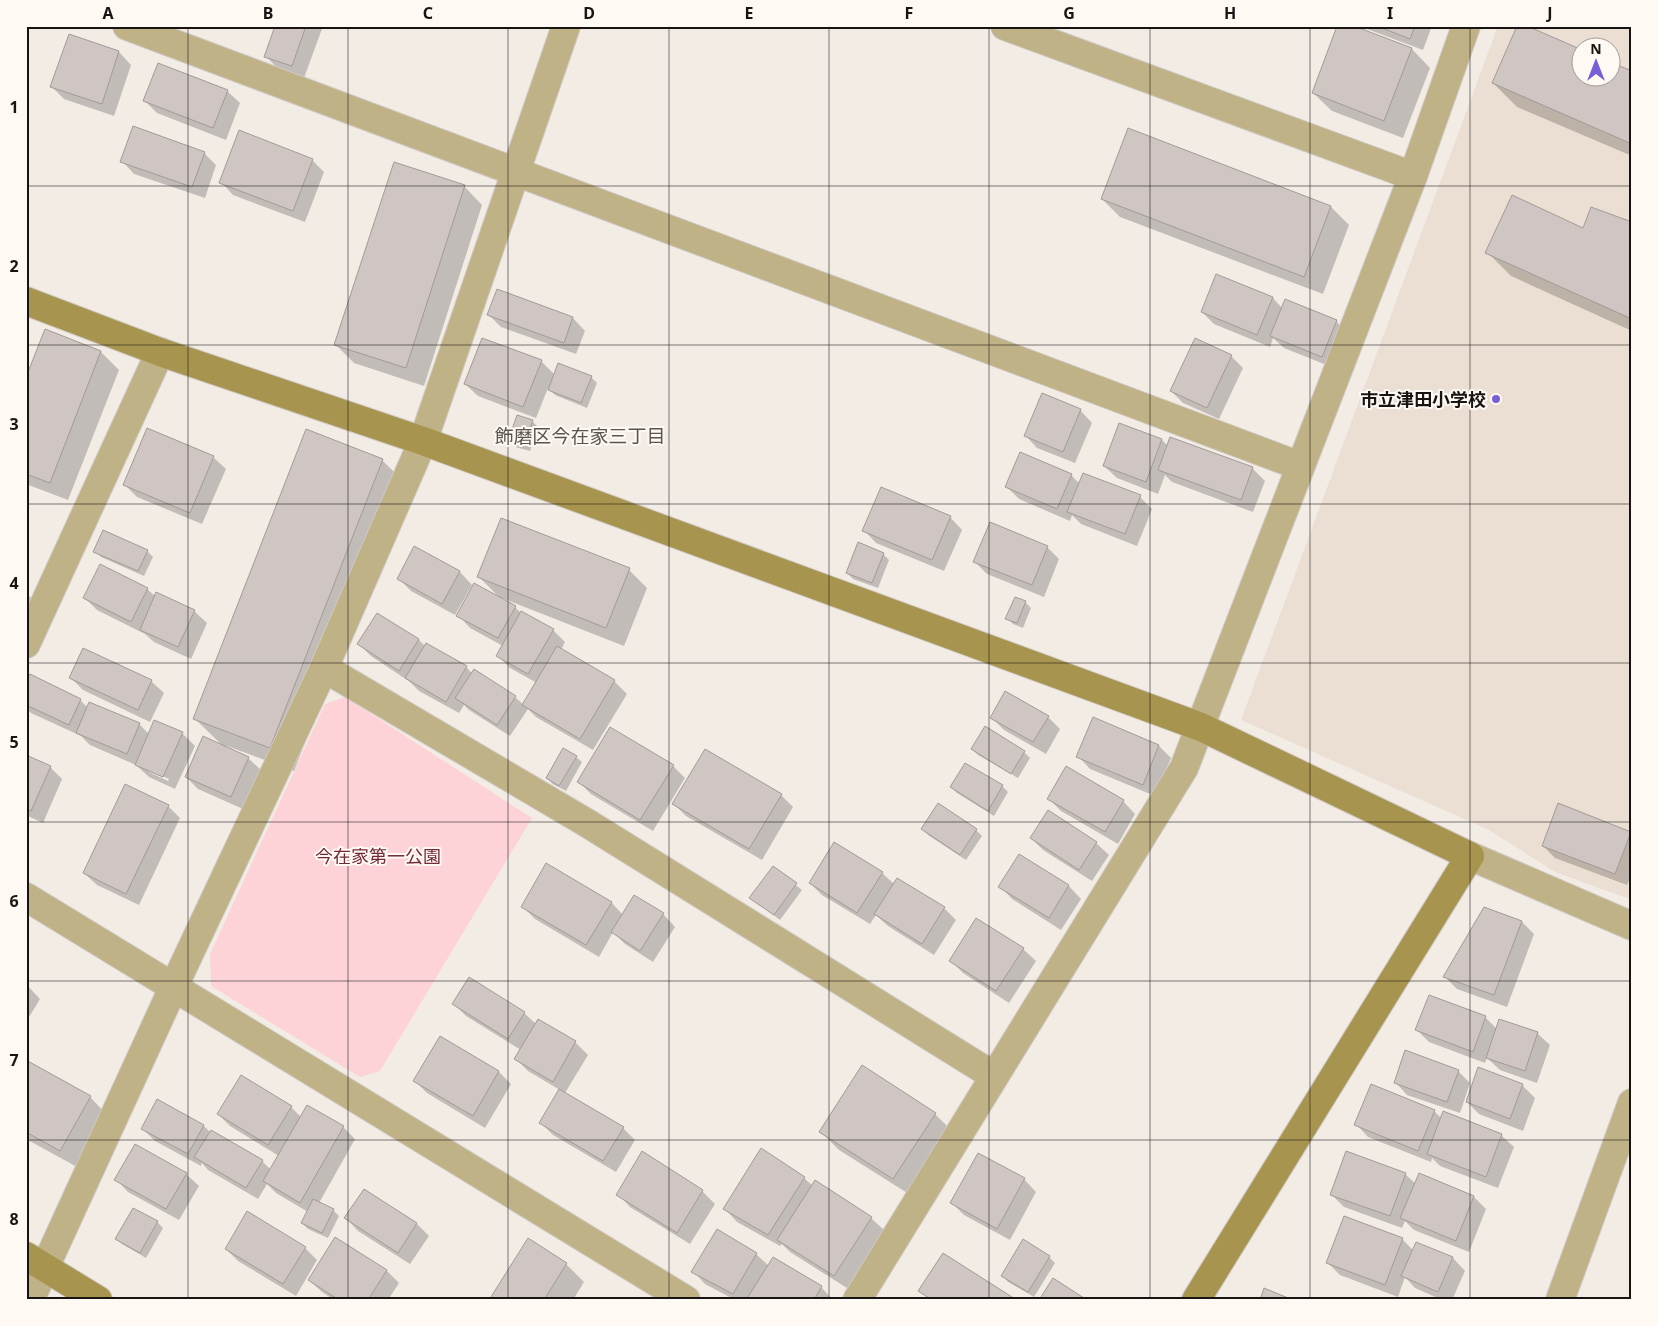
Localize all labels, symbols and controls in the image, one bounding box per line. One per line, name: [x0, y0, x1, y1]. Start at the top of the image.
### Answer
text: A: [102, 2, 114, 24]
text: B: [263, 2, 273, 24]
text: C: [423, 2, 433, 24]
text: D: [583, 2, 595, 24]
text: E: [745, 2, 754, 24]
text: F: [905, 2, 913, 24]
text: G: [1063, 2, 1075, 24]
text: H: [1224, 2, 1236, 24]
text: I: [1387, 2, 1393, 24]
text: J: [1545, 2, 1553, 24]
north arrow: [1570, 38, 1620, 88]
text: N: [1590, 39, 1602, 58]
text: 1: [9, 96, 19, 118]
text: 2: [9, 255, 19, 277]
place label: 市立津田小学校: [1360, 387, 1486, 411]
marker: 市立津田小学校: [1490, 393, 1502, 405]
text: 3: [9, 413, 19, 435]
district label: 飾磨区今在家三丁目: [494, 423, 666, 449]
text: 4: [9, 572, 19, 594]
text: 5: [9, 731, 19, 753]
park label: 今在家第一公園: [315, 844, 441, 868]
text: 6: [9, 890, 19, 912]
text: 7: [9, 1049, 19, 1071]
text: 8: [9, 1208, 19, 1230]

